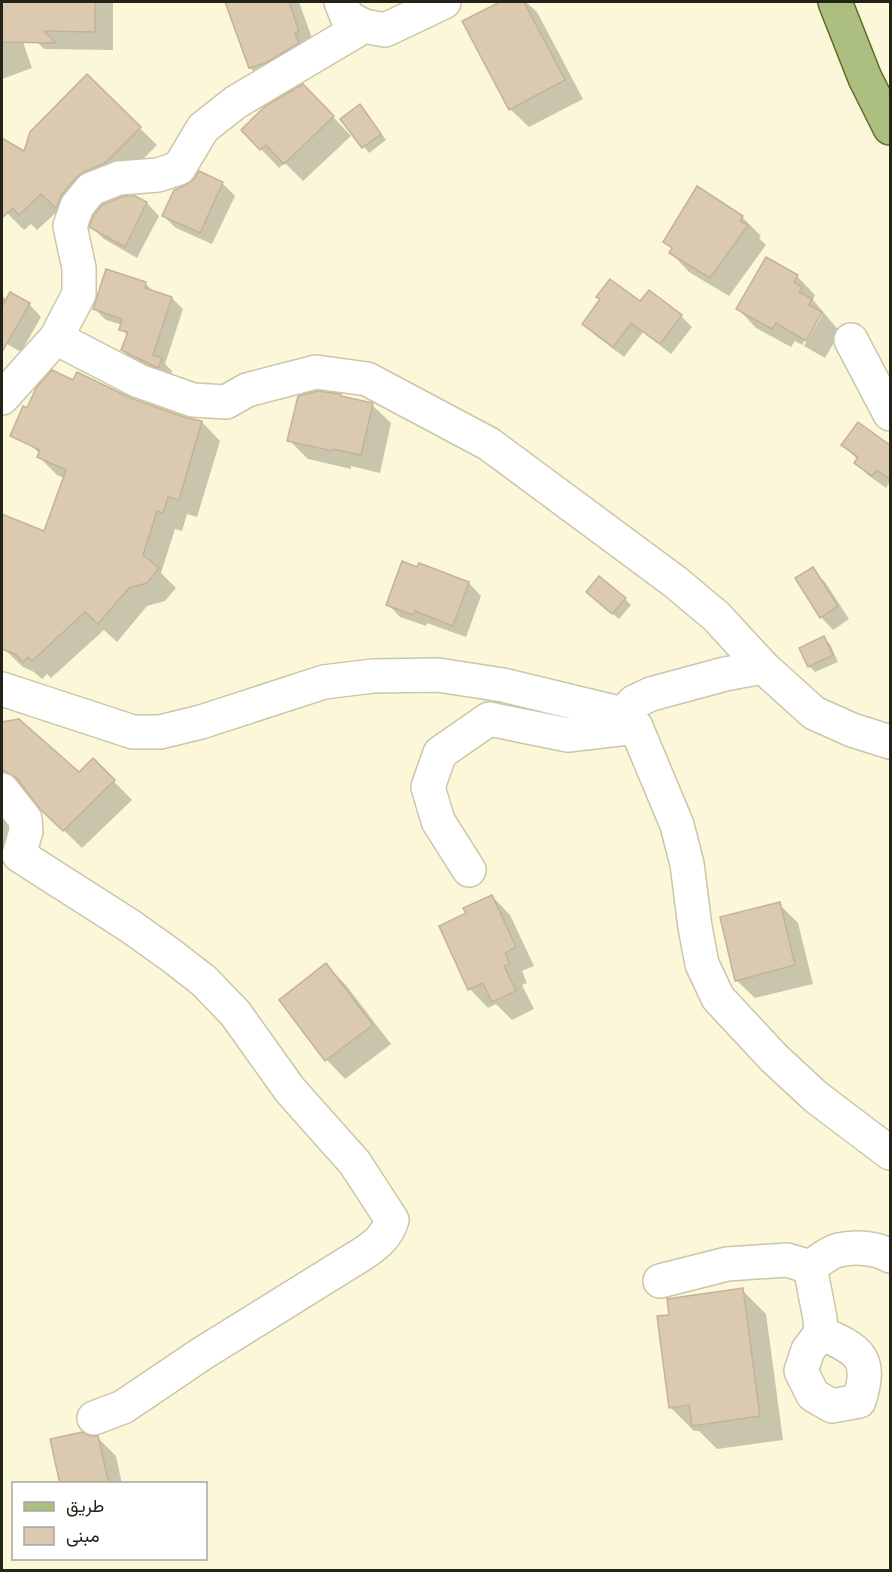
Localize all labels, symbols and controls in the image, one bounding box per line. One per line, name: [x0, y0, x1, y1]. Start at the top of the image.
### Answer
legend: [12, 1482, 207, 1560]
text: طريق: [66, 1494, 104, 1517]
text: مبنى: [66, 1524, 100, 1547]

